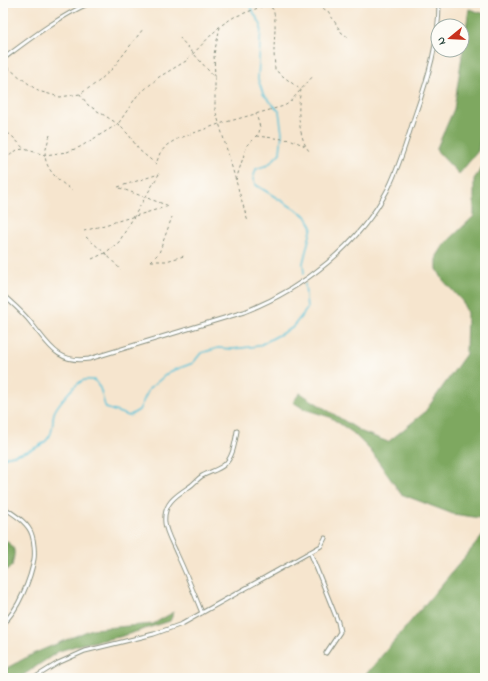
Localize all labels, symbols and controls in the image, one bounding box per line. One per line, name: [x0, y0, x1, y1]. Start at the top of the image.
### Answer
north arrow: [430, 18, 470, 58]
text: N: [433, 35, 450, 47]

